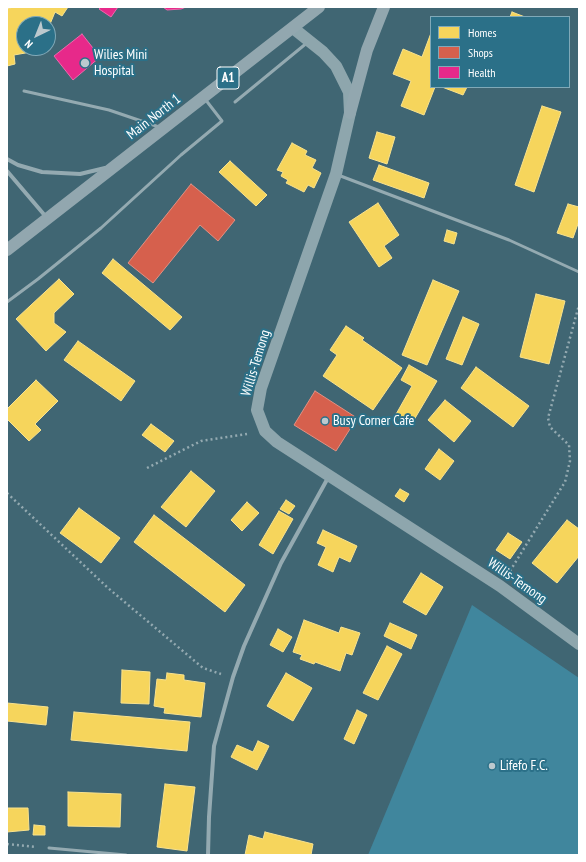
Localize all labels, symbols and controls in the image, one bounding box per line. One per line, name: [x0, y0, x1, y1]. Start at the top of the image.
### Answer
north arrow: [16, 16, 56, 56]
legend: [430, 16, 570, 88]
text: Homes: [468, 25, 496, 40]
text: N: [22, 37, 35, 51]
text: Shops: [468, 45, 493, 60]
place label: Wilies Mini Hospital: [94, 47, 147, 80]
marker: Wilies Mini Hospital: [79, 57, 91, 69]
text: Health: [468, 65, 496, 80]
road number: A1: [217, 67, 239, 89]
street label: Main North 1: [124, 91, 184, 143]
street label: Willis-Temong: [238, 328, 274, 398]
place label: Busy Corner Cafe: [333, 413, 414, 429]
marker: Busy Corner Cafe: [320, 416, 330, 426]
street label: Willis-Temong: [484, 554, 550, 608]
place label: Lifefo F.C.: [500, 758, 548, 774]
marker: Lifefo F.C.: [487, 761, 497, 771]

